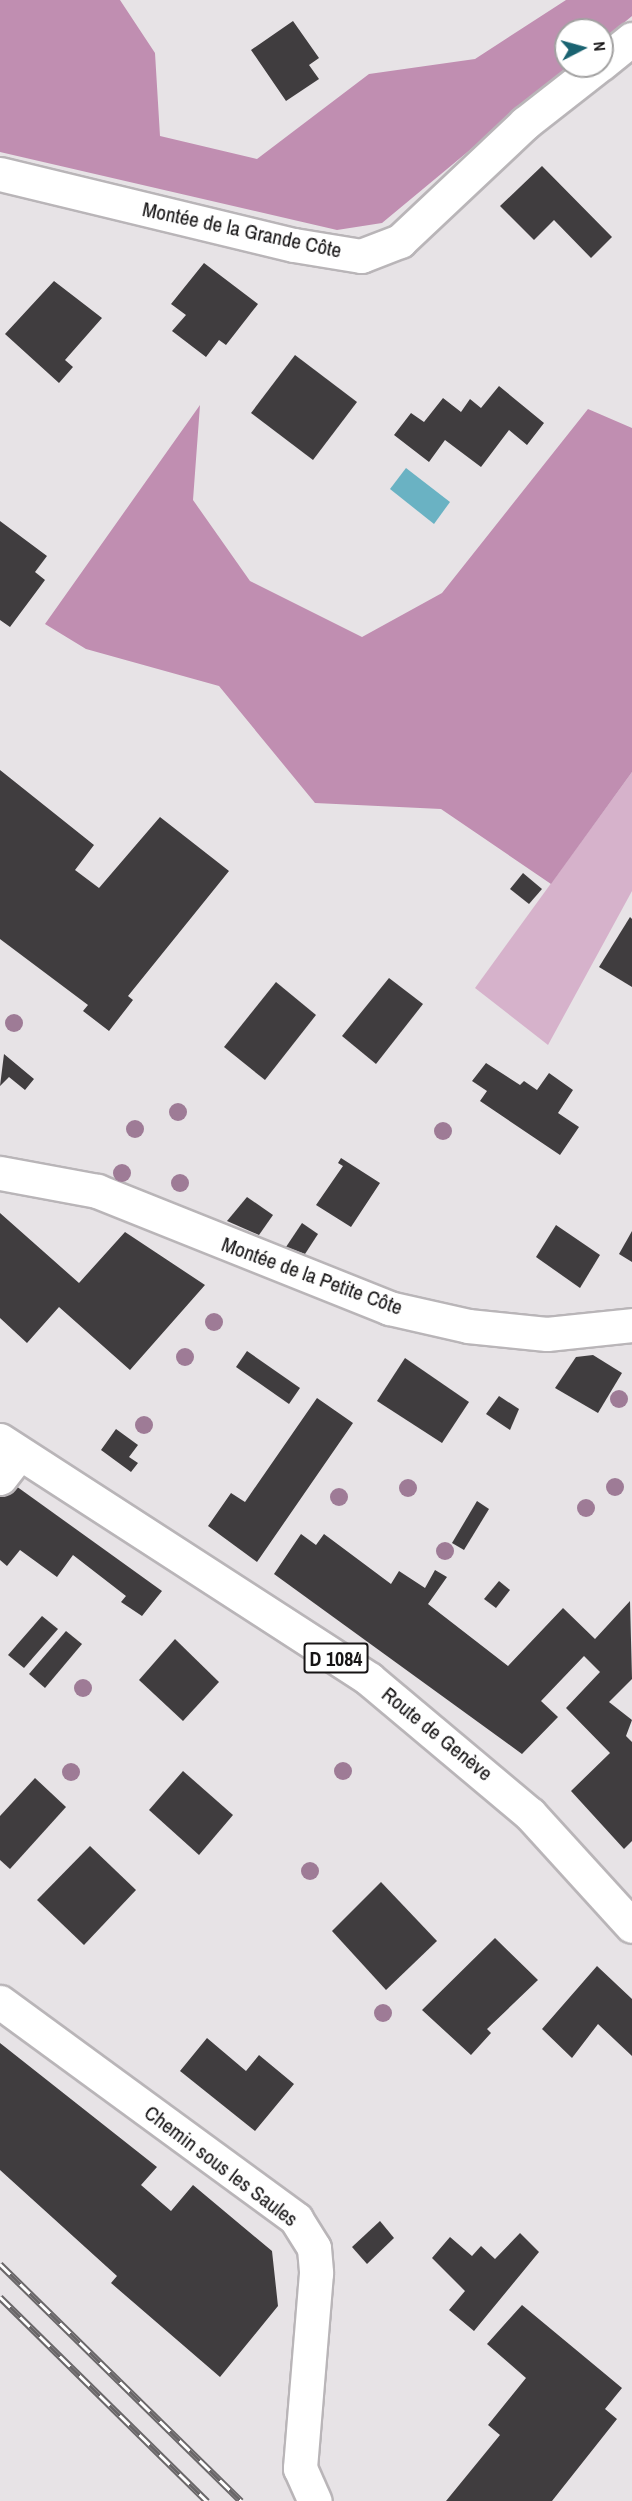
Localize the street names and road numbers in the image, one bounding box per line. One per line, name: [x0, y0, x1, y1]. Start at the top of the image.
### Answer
street label: Montée de la Grande Côte: [140, 197, 344, 263]
street label: Montée de la Petite Côte: [218, 1232, 406, 1320]
road number: D 1084: [303, 1641, 369, 1675]
street label: Route de Genève: [377, 1682, 497, 1786]
street label: Chemin sous les Saules: [139, 2100, 303, 2232]

